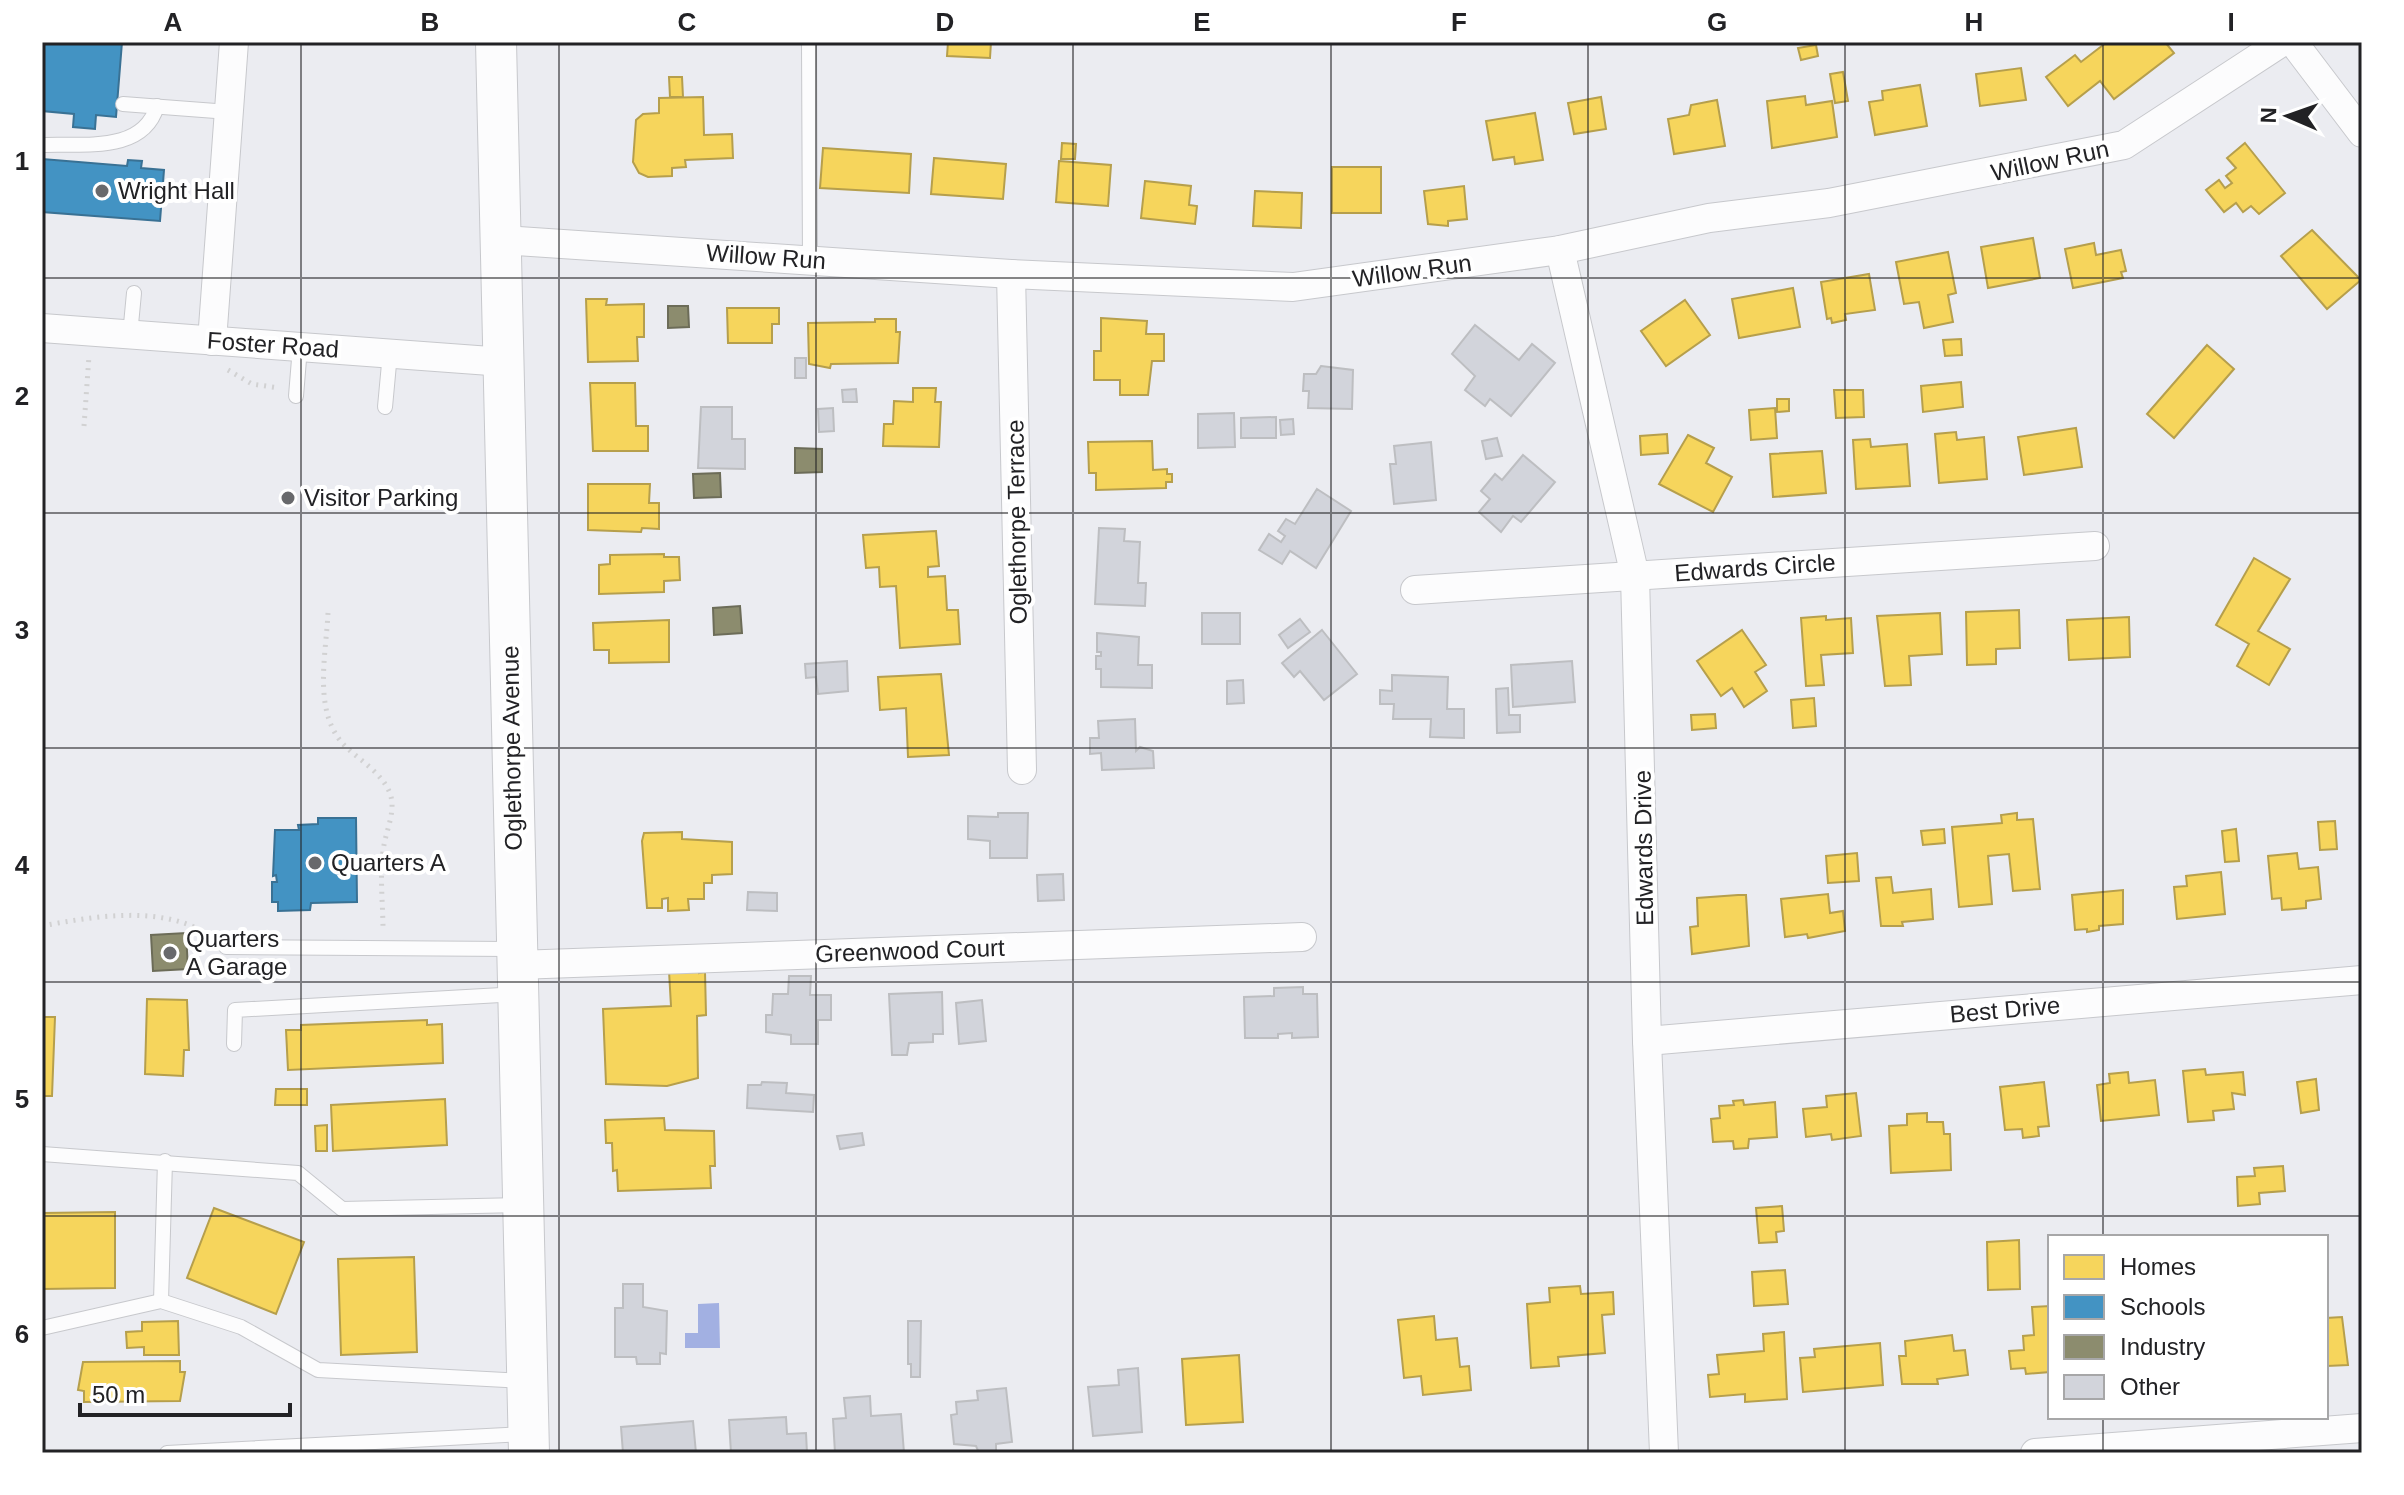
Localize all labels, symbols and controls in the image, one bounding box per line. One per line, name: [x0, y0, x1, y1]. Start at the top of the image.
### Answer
text: A: [164, 7, 183, 37]
text: B: [421, 7, 439, 37]
text: C: [678, 7, 697, 37]
text: D: [936, 7, 954, 37]
text: E: [1193, 7, 1211, 37]
text: F: [1451, 7, 1467, 37]
text: G: [1707, 7, 1727, 37]
text: H: [1965, 7, 1983, 37]
text: I: [2227, 7, 2235, 37]
north arrow: [2248, 76, 2328, 156]
text: N: [2256, 107, 2281, 124]
street label: Willow Run: [1988, 135, 2111, 186]
text: 1: [15, 146, 29, 176]
place label: Wright Hall: [118, 177, 235, 204]
marker: Wright Hall: [93, 182, 111, 200]
street label: Willow Run: [705, 239, 827, 274]
street label: Willow Run: [1351, 249, 1473, 292]
street label: Foster Road: [206, 326, 340, 363]
text: 2: [15, 381, 29, 411]
street label: Oglethorpe Terrace: [1001, 419, 1032, 625]
place label: Visitor Parking: [304, 484, 458, 511]
marker: Visitor Parking: [279, 489, 297, 507]
street label: Edwards Circle: [1674, 548, 1836, 587]
text: 3: [15, 615, 29, 645]
street label: Oglethorpe Avenue: [496, 645, 527, 851]
street label: Edwards Drive: [1629, 770, 1658, 926]
place label: Quarters A: [331, 849, 446, 876]
text: 4: [15, 850, 30, 880]
marker: Quarters A: [306, 854, 324, 872]
place label: Quarters A Garage: [186, 925, 287, 980]
street label: Greenwood Court: [815, 934, 1005, 967]
marker: Quarters A Garage: [161, 944, 179, 962]
street label: Best Drive: [1949, 991, 2061, 1028]
text: 5: [15, 1084, 29, 1114]
legend: [2048, 1235, 2328, 1419]
text: Homes: [2120, 1253, 2196, 1280]
text: Schools: [2120, 1293, 2205, 1320]
text: 6: [15, 1319, 29, 1349]
text: Industry: [2120, 1333, 2205, 1360]
scale bar: [80, 1367, 290, 1417]
text: Other: [2120, 1373, 2180, 1400]
text: 50 m: [92, 1381, 145, 1408]

